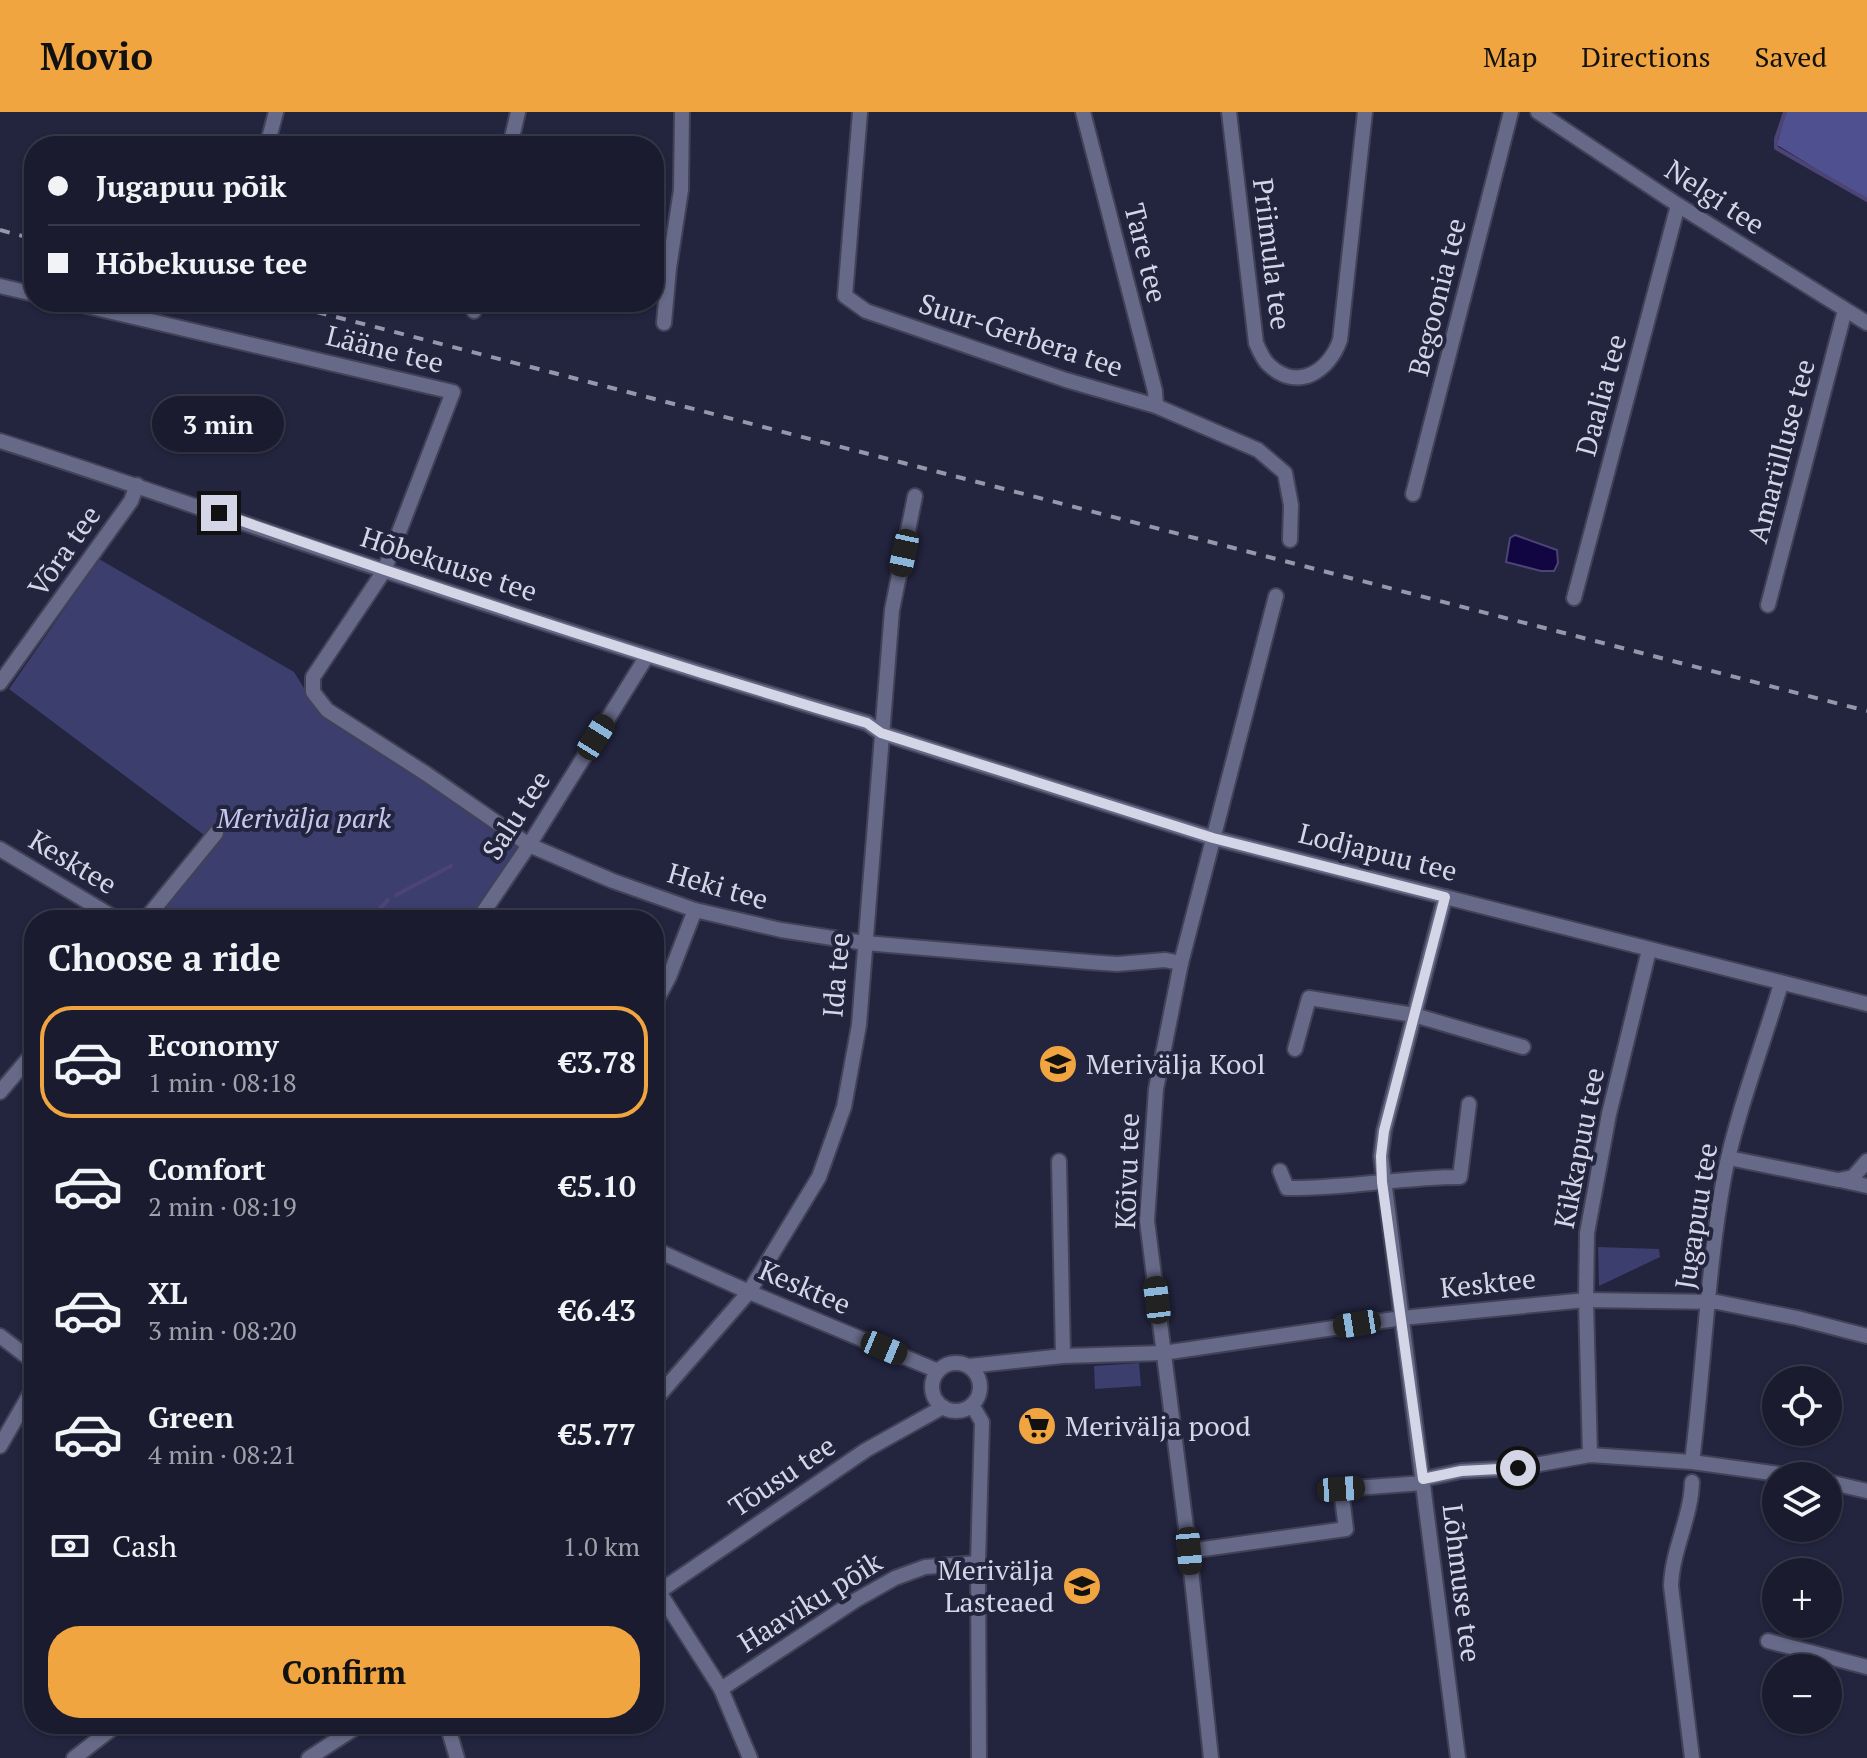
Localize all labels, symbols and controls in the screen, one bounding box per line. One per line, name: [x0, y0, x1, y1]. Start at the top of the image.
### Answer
text: Movio: [40, 31, 153, 81]
text: Map: [1483, 38, 1537, 75]
text: Directions: [1581, 38, 1711, 75]
text: Saved: [1755, 38, 1827, 75]
street label: Nelgi tee: [1658, 151, 1772, 242]
text: Jugapuu põik: [96, 166, 286, 206]
street label: Priimula tee: [1245, 176, 1300, 332]
street label: Tare tee: [1116, 199, 1177, 306]
street label: Begoonia tee: [1399, 214, 1474, 380]
text: Hõbekuuse tee: [96, 243, 307, 283]
street label: Suur-Gerbera tee: [914, 284, 1128, 385]
street label: Lääne tee: [323, 316, 448, 381]
street label: Daalia tee: [1567, 330, 1634, 460]
street label: Amarülluse tee: [1738, 355, 1823, 547]
callout: 3 min: [153, 397, 285, 453]
text: 3 min: [182, 407, 254, 441]
route end: [201, 495, 237, 531]
street label: Võra tee: [19, 498, 108, 604]
street label: Hõbekuuse tee: [356, 518, 542, 609]
car: [887, 527, 921, 579]
car: [573, 710, 619, 764]
street label: Salu tee: [473, 763, 558, 866]
park label: Merivälja park: [216, 799, 392, 836]
street label: Lodjapuu tee: [1295, 814, 1461, 889]
street label: Kesktee: [23, 821, 124, 902]
street label: Heki tee: [664, 854, 773, 917]
street label: Ida tee: [813, 931, 858, 1019]
text: Choose a ride: [48, 934, 281, 981]
text: Economy: [148, 1025, 279, 1065]
icon: car: [52, 1026, 124, 1098]
text: €3.78: [559, 1042, 636, 1082]
school or university icon: Merivälja Kool: [1037, 1043, 1079, 1085]
place label: Merivälja Kool: [1086, 1045, 1265, 1082]
street label: Kikkapuu tee: [1545, 1064, 1612, 1231]
text: 1 min · 08:18: [148, 1065, 297, 1099]
street label: Kõivu tee: [1106, 1112, 1147, 1230]
street label: Jugapuu tee: [1666, 1140, 1725, 1292]
text: Comfort: [148, 1149, 266, 1189]
icon: car: [52, 1150, 124, 1222]
text: €5.10: [559, 1166, 636, 1206]
text: 2 min · 08:19: [148, 1189, 297, 1223]
street label: Kesktee: [754, 1251, 857, 1322]
street label: Kesktee: [1438, 1259, 1538, 1306]
text: XL: [148, 1273, 187, 1313]
icon: car: [52, 1274, 124, 1346]
car: [1142, 1275, 1172, 1325]
text: €6.43: [559, 1290, 636, 1330]
car: [1331, 1308, 1383, 1340]
text: 3 min · 08:20: [148, 1313, 297, 1347]
car: [857, 1328, 911, 1368]
map controls: [1762, 1366, 1842, 1734]
button: locate: [1762, 1366, 1842, 1446]
text: Green: [148, 1397, 234, 1437]
icon: car: [52, 1398, 124, 1470]
supermarket icon: Merivälja pood: [1016, 1405, 1058, 1447]
place label: Merivälja pood: [1065, 1407, 1251, 1444]
text: €5.77: [559, 1414, 636, 1454]
street label: Tõusu tee: [721, 1427, 842, 1525]
text: 4 min · 08:21: [148, 1437, 297, 1471]
route start: [1500, 1450, 1536, 1486]
button: layers: [1762, 1462, 1842, 1542]
car: [1316, 1475, 1366, 1503]
street label: Lõhmuse tee: [1434, 1502, 1491, 1664]
icon: cash: [48, 1524, 92, 1568]
text: Cash: [112, 1526, 177, 1566]
car: [1175, 1526, 1203, 1576]
text: 1.0 km: [563, 1529, 640, 1563]
street label: Haaviku põik: [731, 1542, 889, 1660]
place label: Merivälja Lasteaed: [937, 1551, 1054, 1620]
button: +: [1762, 1558, 1842, 1638]
school or university icon: Merivälja Lasteaed: [1061, 1565, 1103, 1607]
button: Confirm: [48, 1626, 640, 1718]
button: −: [1762, 1654, 1842, 1734]

